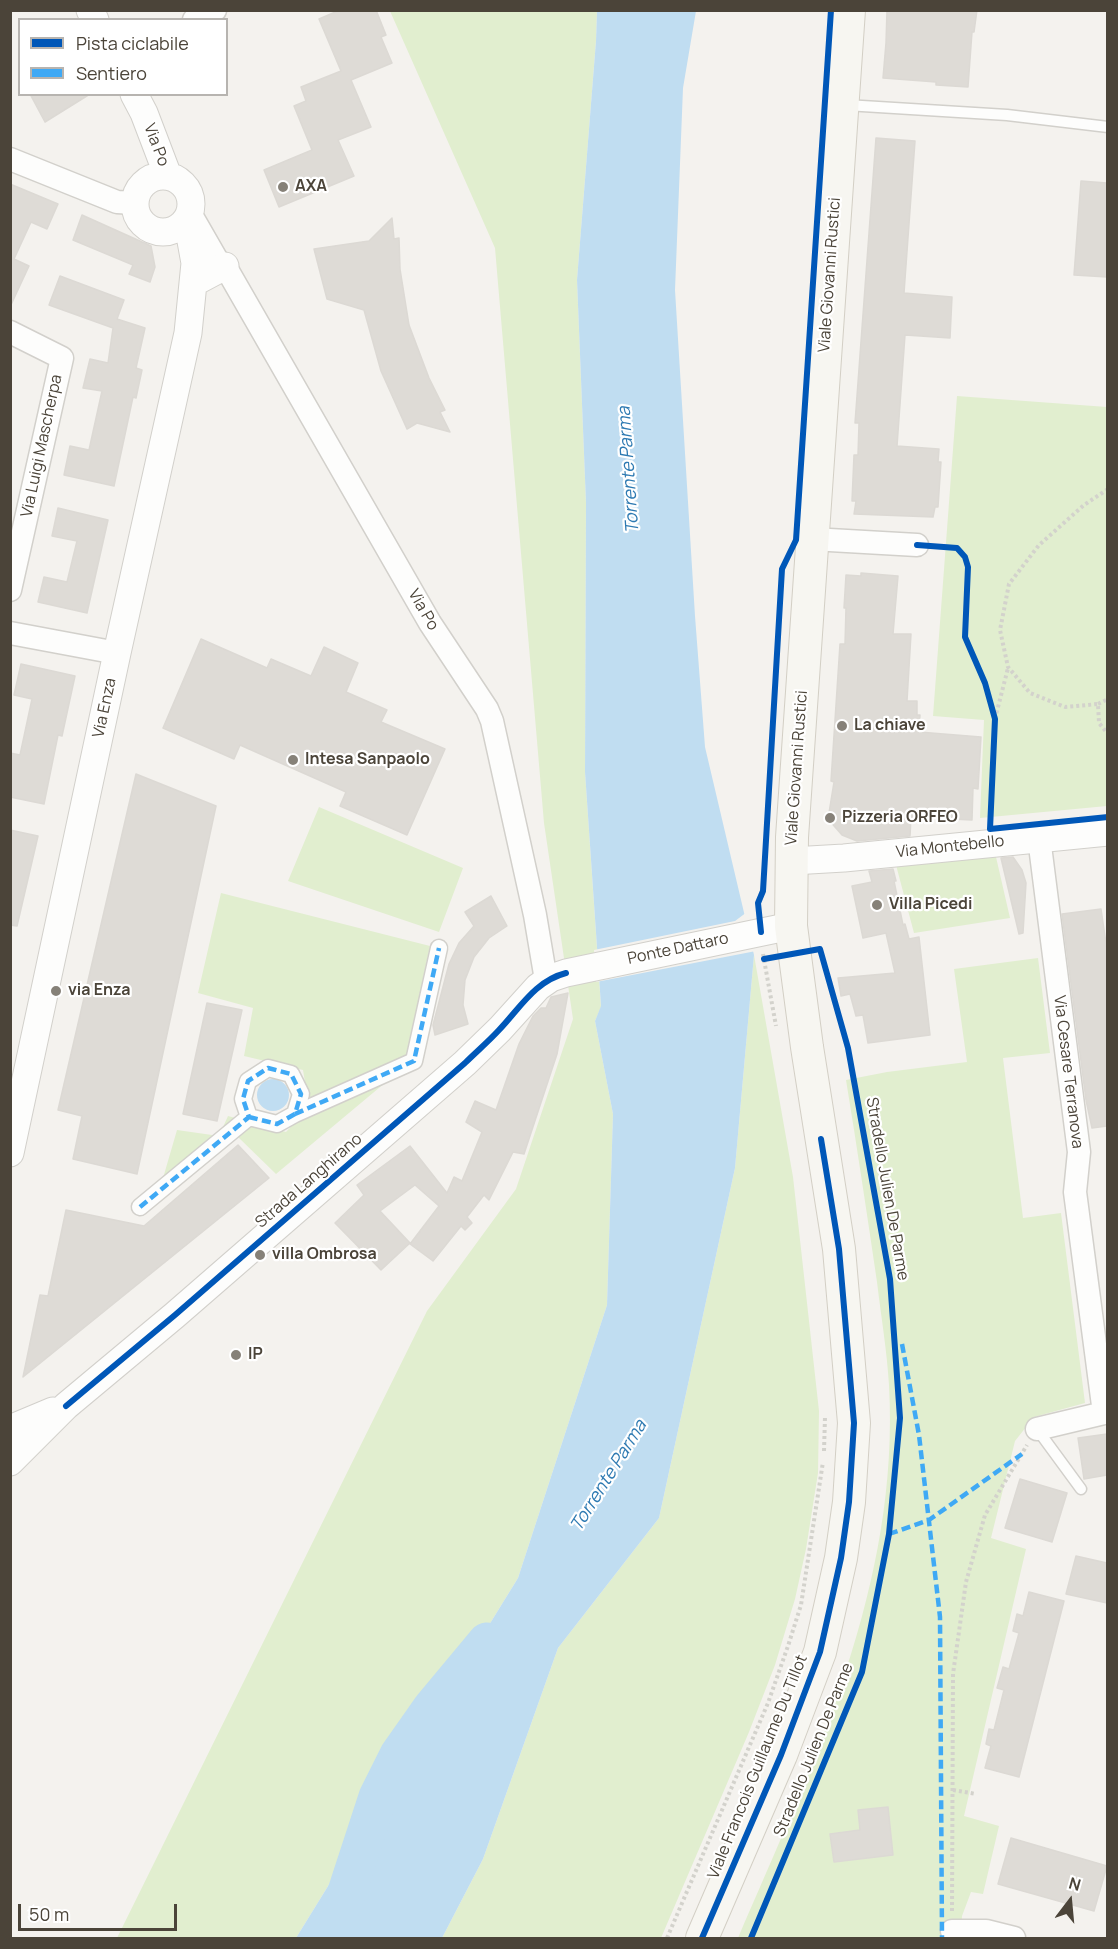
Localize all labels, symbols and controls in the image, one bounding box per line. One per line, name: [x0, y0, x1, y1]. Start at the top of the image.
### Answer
legend: [18, 18, 228, 96]
text: Pista ciclabile: [76, 31, 189, 55]
text: Sentiero: [76, 61, 147, 85]
street label: Via Po: [139, 121, 173, 169]
place label: AXA: [295, 177, 327, 197]
marker: AXA: [276, 180, 290, 194]
street label: Viale Giovanni Rustici: [815, 197, 845, 353]
street label: Via Luigi Mascherpa: [17, 373, 67, 519]
water label: Torrente Parma: [614, 406, 644, 534]
street label: Via Po: [404, 586, 442, 634]
street label: Via Enza: [89, 676, 121, 740]
street label: Viale Giovanni Rustici: [782, 690, 812, 846]
place label: La chiave: [854, 716, 926, 736]
marker: La chiave: [835, 719, 849, 733]
place label: Intesa Sanpaolo: [305, 750, 430, 770]
marker: Intesa Sanpaolo: [286, 753, 300, 767]
place label: Pizzeria ORFEO: [842, 808, 958, 828]
marker: Pizzeria ORFEO: [823, 811, 837, 825]
street label: Via Montebello: [895, 832, 1005, 862]
place label: Villa Picedi: [889, 895, 972, 915]
marker: Villa Picedi: [870, 898, 884, 912]
street label: Ponte Dattaro: [626, 929, 730, 969]
place label: via Enza: [68, 981, 130, 1001]
marker: via Enza: [49, 984, 63, 998]
street label: Via Cesare Terranova: [1049, 994, 1087, 1150]
street label: Stradello Julien De Parme: [861, 1096, 913, 1282]
street label: Strada Langhirano: [252, 1130, 366, 1232]
place label: villa Ombrosa: [272, 1245, 377, 1265]
marker: villa Ombrosa: [253, 1248, 267, 1262]
place label: IP: [248, 1345, 263, 1365]
marker: IP: [229, 1348, 243, 1362]
water label: Torrente Parma: [566, 1416, 652, 1536]
street label: Viale Francois Guillaume Du Tillot: [704, 1652, 812, 1882]
street label: Stradello Julien De Parme: [770, 1660, 858, 1840]
north arrow: [1040, 1871, 1100, 1931]
text: N: [1066, 1872, 1084, 1896]
scale bar: [21, 1892, 180, 1930]
text: 50 m: [29, 1902, 69, 1926]

